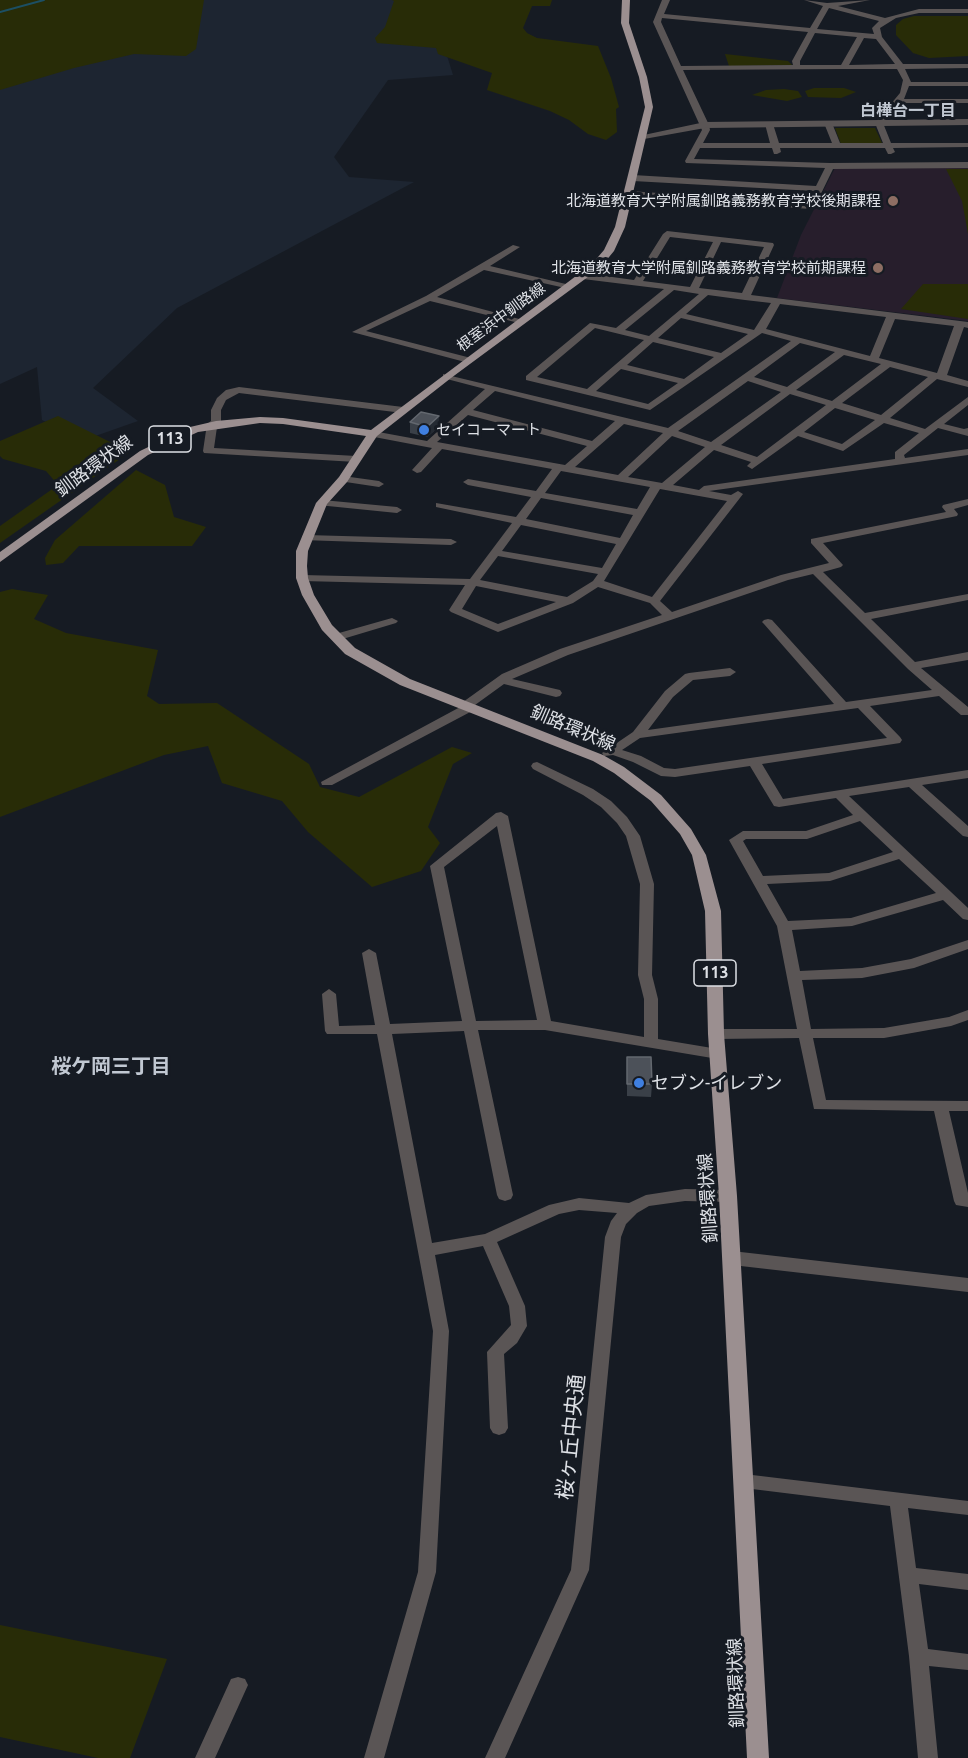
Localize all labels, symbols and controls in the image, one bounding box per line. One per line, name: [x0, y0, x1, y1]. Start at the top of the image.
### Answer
district label: 白樺台一丁目: [860, 101, 956, 121]
place label: 北海道教育大学附属釧路義務教育学校後期課程: [566, 192, 881, 210]
marker: 北海道教育大学附属釧路義務教育学校後期課程: [886, 194, 900, 208]
place label: 北海道教育大学附属釧路義務教育学校前期課程: [551, 259, 866, 277]
marker: 北海道教育大学附属釧路義務教育学校前期課程: [871, 261, 885, 275]
street label: 根室浜中釧路線: [453, 279, 549, 355]
place label: セイコーマート: [436, 421, 541, 439]
marker: セイコーマート: [417, 423, 431, 437]
road number: 113: [149, 426, 191, 452]
street label: 釧路環状線: [51, 431, 137, 501]
street label: 釧路環状線: [527, 700, 619, 756]
road number: 113: [694, 960, 736, 986]
district label: 桜ケ岡三丁目: [51, 1054, 171, 1078]
place label: セブン-イレブン: [651, 1072, 782, 1094]
marker: セブン-イレブン: [632, 1076, 646, 1090]
street label: 釧路環状線: [694, 1152, 722, 1244]
street label: 桜ヶ丘中央通: [552, 1373, 590, 1501]
street label: 釧路環状線: [724, 1638, 748, 1728]

